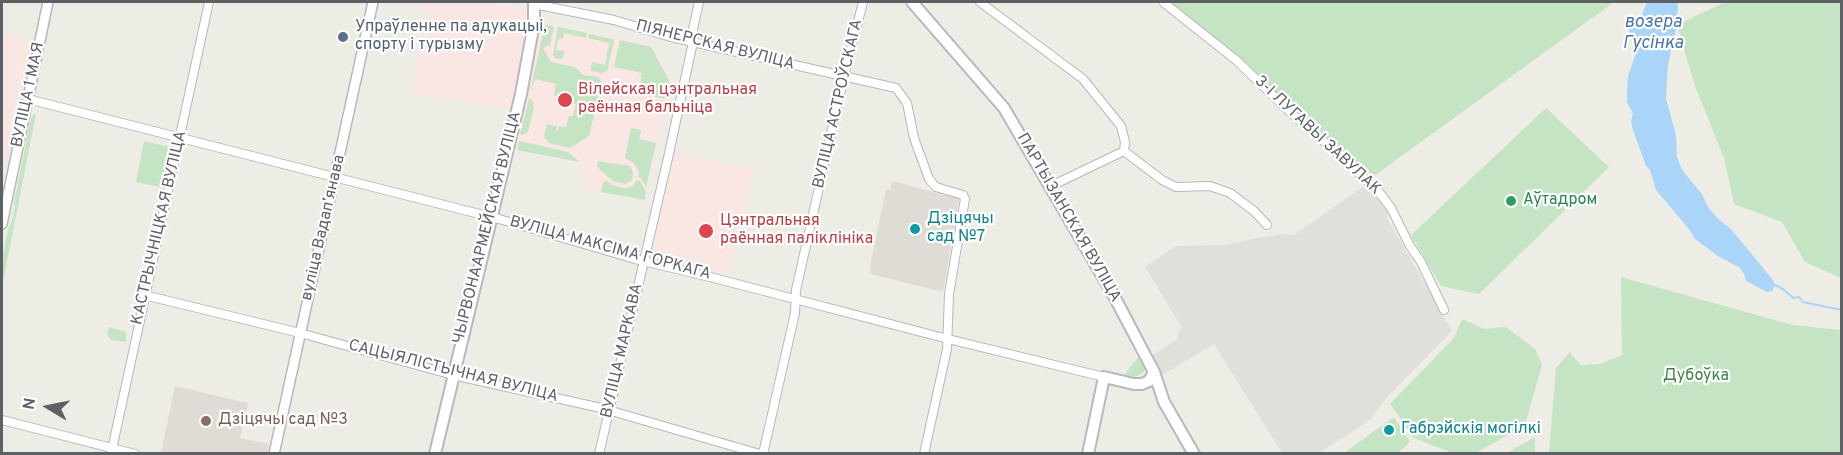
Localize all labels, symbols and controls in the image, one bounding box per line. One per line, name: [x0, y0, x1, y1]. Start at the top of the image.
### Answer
water label: возера Гусінка: [1623, 12, 1683, 54]
street label: ПІЯНЕРСКАЯ ВУЛІЦА: [634, 17, 796, 75]
street label: ВУЛІЦА АСТРОЎСКАГА: [810, 17, 868, 191]
place label: Упраўленне па адукацыі, спорту і турызму: [355, 18, 547, 56]
marker: Упраўленне па адукацыі, спорту і турызму: [336, 30, 350, 44]
street label: ВУЛІЦА 1 МАЯ: [9, 41, 49, 149]
street label: 3-І ЛУГАВЫ ЗАВУЛАК: [1250, 72, 1384, 200]
place label: Вілейская цэнтральная раённая бальніца: [578, 81, 757, 119]
marker: Вілейская цэнтральная раённая бальніца: [556, 91, 574, 109]
street label: ЧЫРВОНААРМЕЙСКАЯ ВУЛІЦА: [450, 110, 526, 346]
street label: КАСТРЫЧНІЦКАЯ ВУЛІЦА: [128, 129, 192, 327]
street label: ПАРТЫЗАНСКАЯ ВУЛІЦА: [1012, 130, 1124, 306]
street label: вуліца Вадапʼянава: [298, 153, 350, 303]
place label: Аўтадром: [1523, 191, 1597, 211]
marker: Аўтадром: [1504, 194, 1518, 208]
place label: Дзіцячы сад №7: [927, 210, 994, 248]
place label: Цэнтральная раённая паліклініка: [720, 212, 873, 250]
street label: ВУЛІЦА МАКСІМА ГОРКАГА: [507, 213, 713, 285]
marker: Цэнтральная раённая паліклініка: [697, 222, 715, 240]
marker: Дзіцячы сад №7: [908, 222, 922, 236]
street label: ВУЛІЦА МАРКАВА: [598, 282, 648, 420]
street label: САЦЫЯЛІСТЫЧНАЯ ВУЛІЦА: [346, 337, 560, 407]
park label: Дубоўка: [1663, 367, 1729, 387]
north arrow: [18, 377, 78, 437]
text: N: [19, 396, 41, 411]
place label: Дзіцячы сад №3: [218, 411, 348, 431]
marker: Дзіцячы сад №3: [199, 414, 213, 428]
place label: Габрэйскія могілкі: [1401, 420, 1541, 440]
marker: Габрэйскія могілкі: [1382, 423, 1396, 437]

